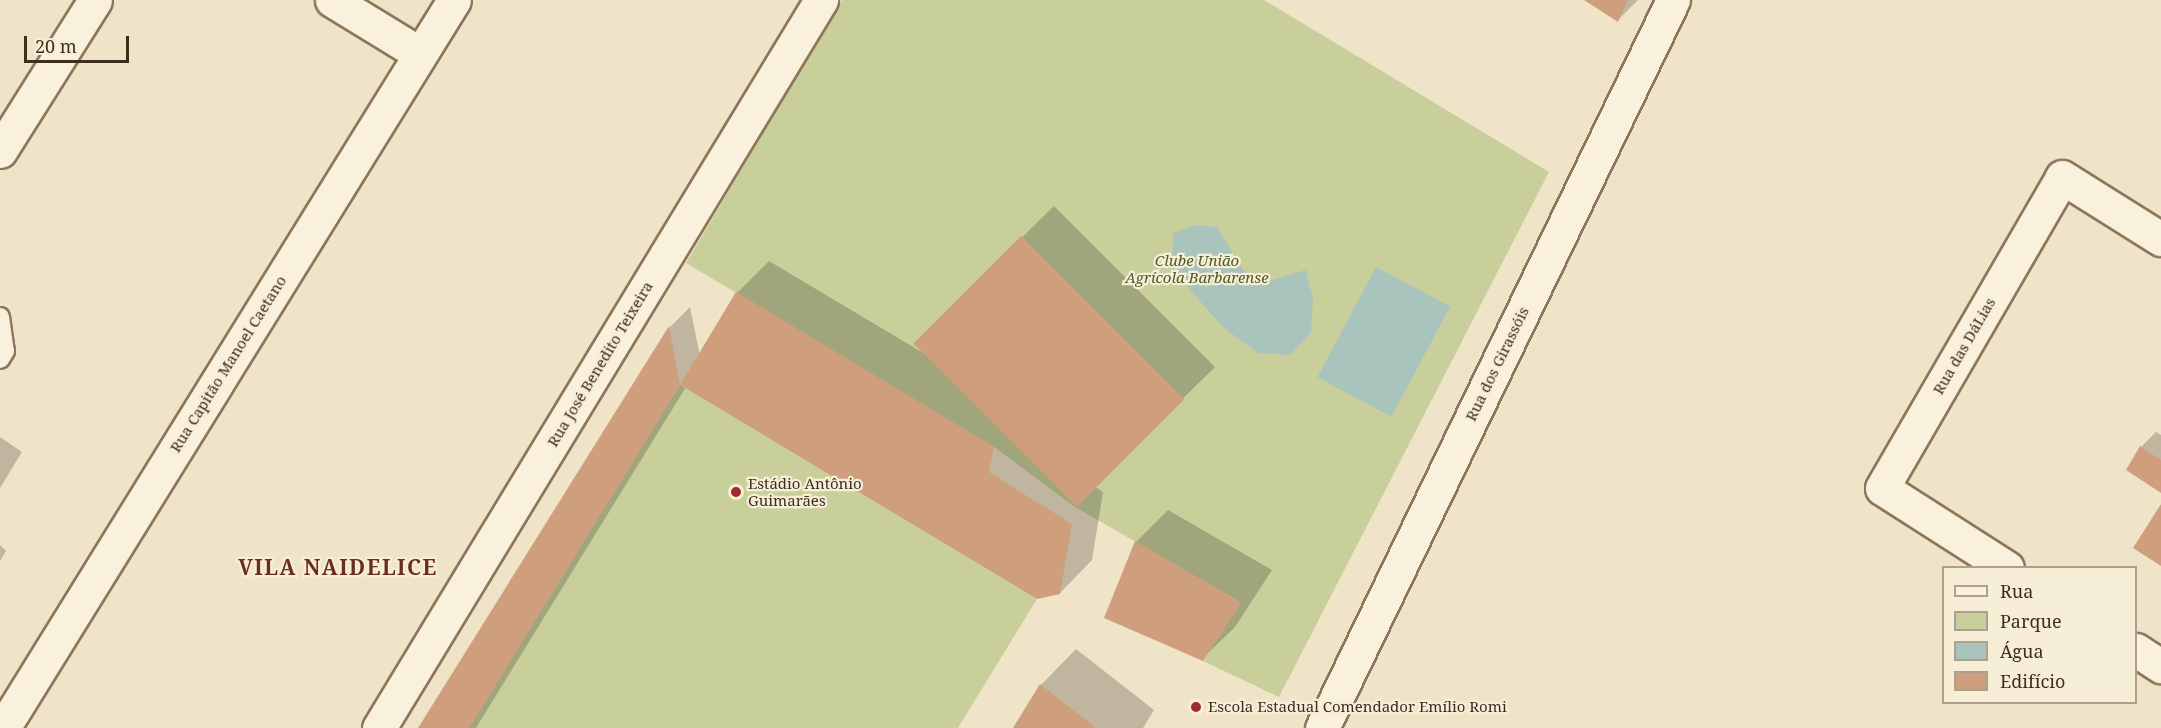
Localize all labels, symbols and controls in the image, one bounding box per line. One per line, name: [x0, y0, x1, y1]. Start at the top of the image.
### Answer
scale bar: [27, 24, 132, 62]
text: 20 m: [35, 34, 77, 58]
park label: Clube União Agrícola Barbarense: [1125, 251, 1269, 286]
street label: Rua Capitão Manoel Caetano: [166, 272, 290, 456]
street label: Rua José Benedito Teixeira: [543, 278, 657, 450]
street label: Rua das DáLias: [1929, 294, 1999, 398]
street label: Rua dos Girassóis: [1462, 304, 1532, 424]
place label: Estádio Antônio Guimarães: [748, 474, 862, 509]
marker: Estádio Antônio Guimarães: [729, 485, 743, 499]
district label: VILA NAIDELICE: [238, 554, 438, 580]
legend: [1942, 566, 2137, 704]
text: Rua: [2000, 579, 2033, 603]
text: Parque: [2000, 609, 2062, 633]
text: Água: [2000, 639, 2044, 663]
text: Edifício: [2000, 669, 2065, 693]
place label: Escola Estadual Comendador Emílio Romi: [1208, 698, 1507, 716]
marker: Escola Estadual Comendador Emílio Romi: [1189, 700, 1203, 714]

